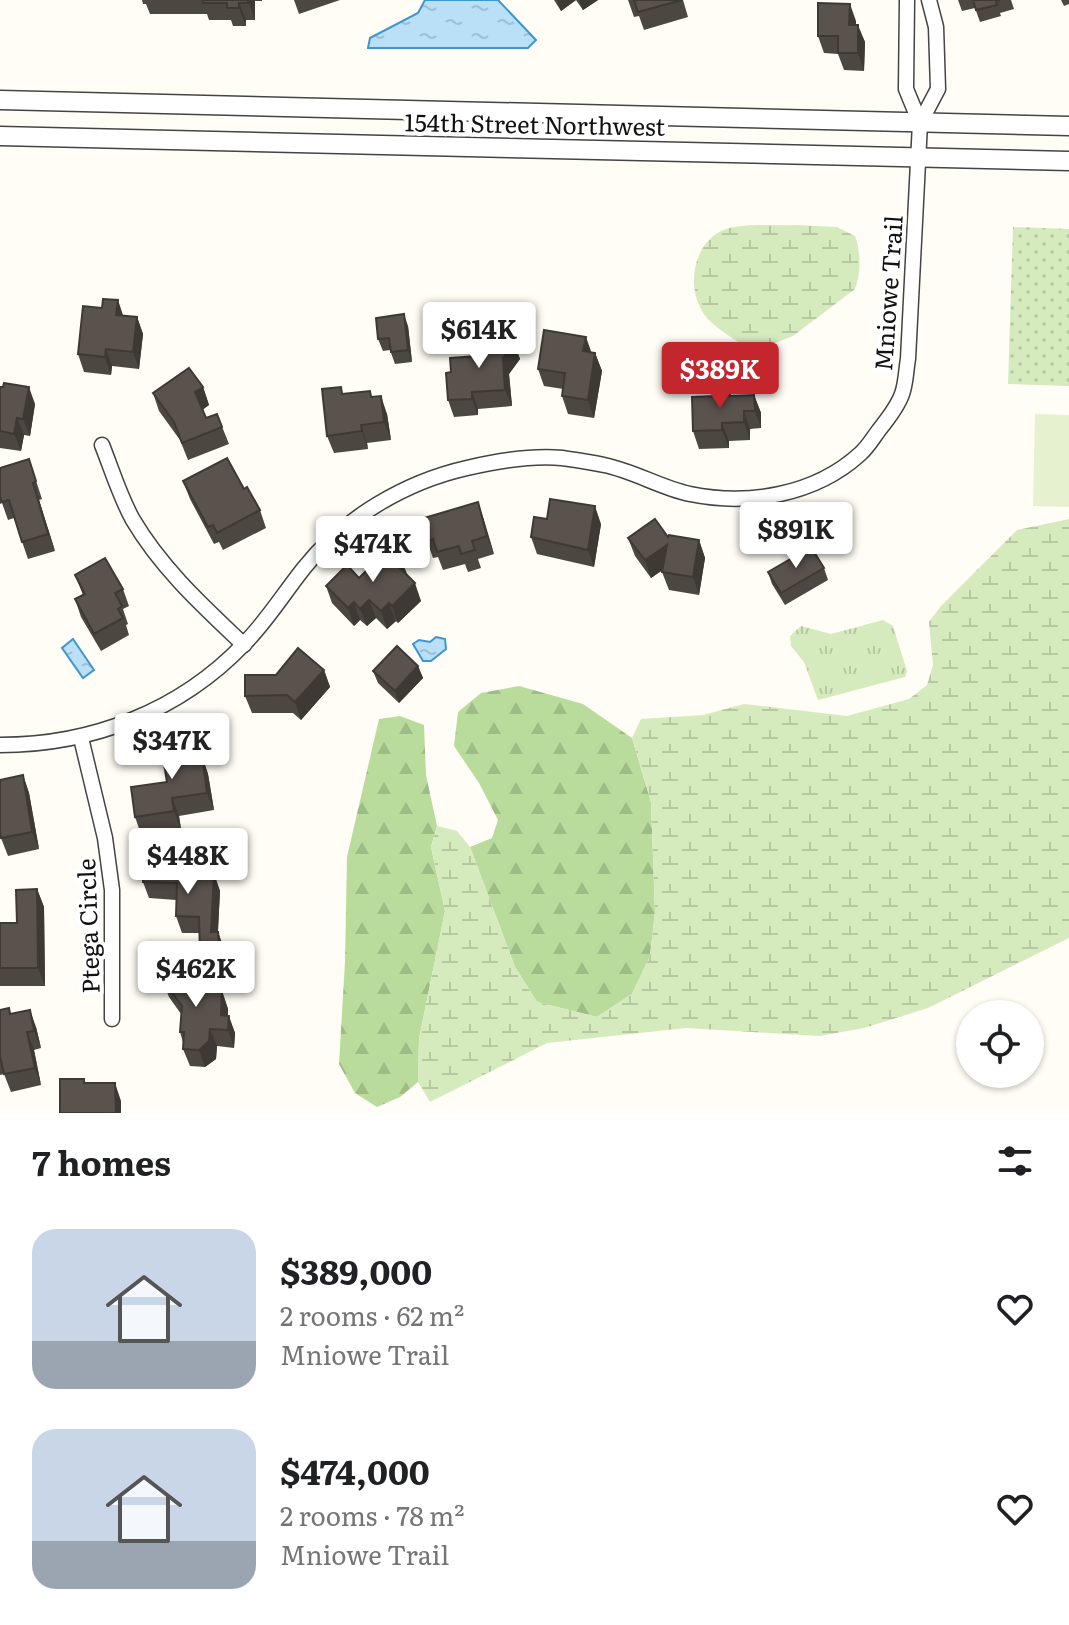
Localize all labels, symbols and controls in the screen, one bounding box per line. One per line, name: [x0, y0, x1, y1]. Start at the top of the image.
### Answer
street label: 154th Street Northwest: [404, 103, 666, 143]
street label: Mniowe Trail: [864, 214, 910, 372]
pin: $614K: [423, 302, 535, 370]
text: $614K: [441, 308, 517, 347]
pin: $389K: [664, 342, 776, 410]
text: $389K: [680, 348, 760, 387]
pin: $891K: [740, 502, 852, 570]
text: $891K: [758, 508, 834, 547]
pin: $474K: [317, 516, 429, 584]
text: $474K: [334, 522, 412, 561]
pin: $347K: [116, 713, 228, 781]
text: $347K: [132, 719, 212, 758]
pin: $448K: [132, 828, 244, 896]
text: $448K: [147, 834, 229, 873]
street label: Ptega Circle: [67, 858, 107, 994]
pin: $462K: [140, 941, 252, 1009]
text: $462K: [156, 947, 236, 986]
map controls: [956, 1000, 1044, 1088]
button: locate: [956, 1000, 1044, 1088]
text: 7 homes: [32, 1136, 171, 1186]
icon: filters: [993, 1139, 1037, 1183]
text: $389,000: [280, 1245, 432, 1295]
icon: home: [96, 1261, 192, 1357]
icon: heart: [993, 1287, 1037, 1331]
text: 2 rooms · 62 m²: [280, 1295, 464, 1334]
text: Mniowe Trail: [280, 1334, 449, 1373]
text: $474,000: [280, 1445, 430, 1495]
icon: home: [96, 1461, 192, 1557]
icon: heart: [993, 1487, 1037, 1531]
text: 2 rooms · 78 m²: [280, 1495, 465, 1534]
text: Mniowe Trail: [280, 1534, 449, 1573]

